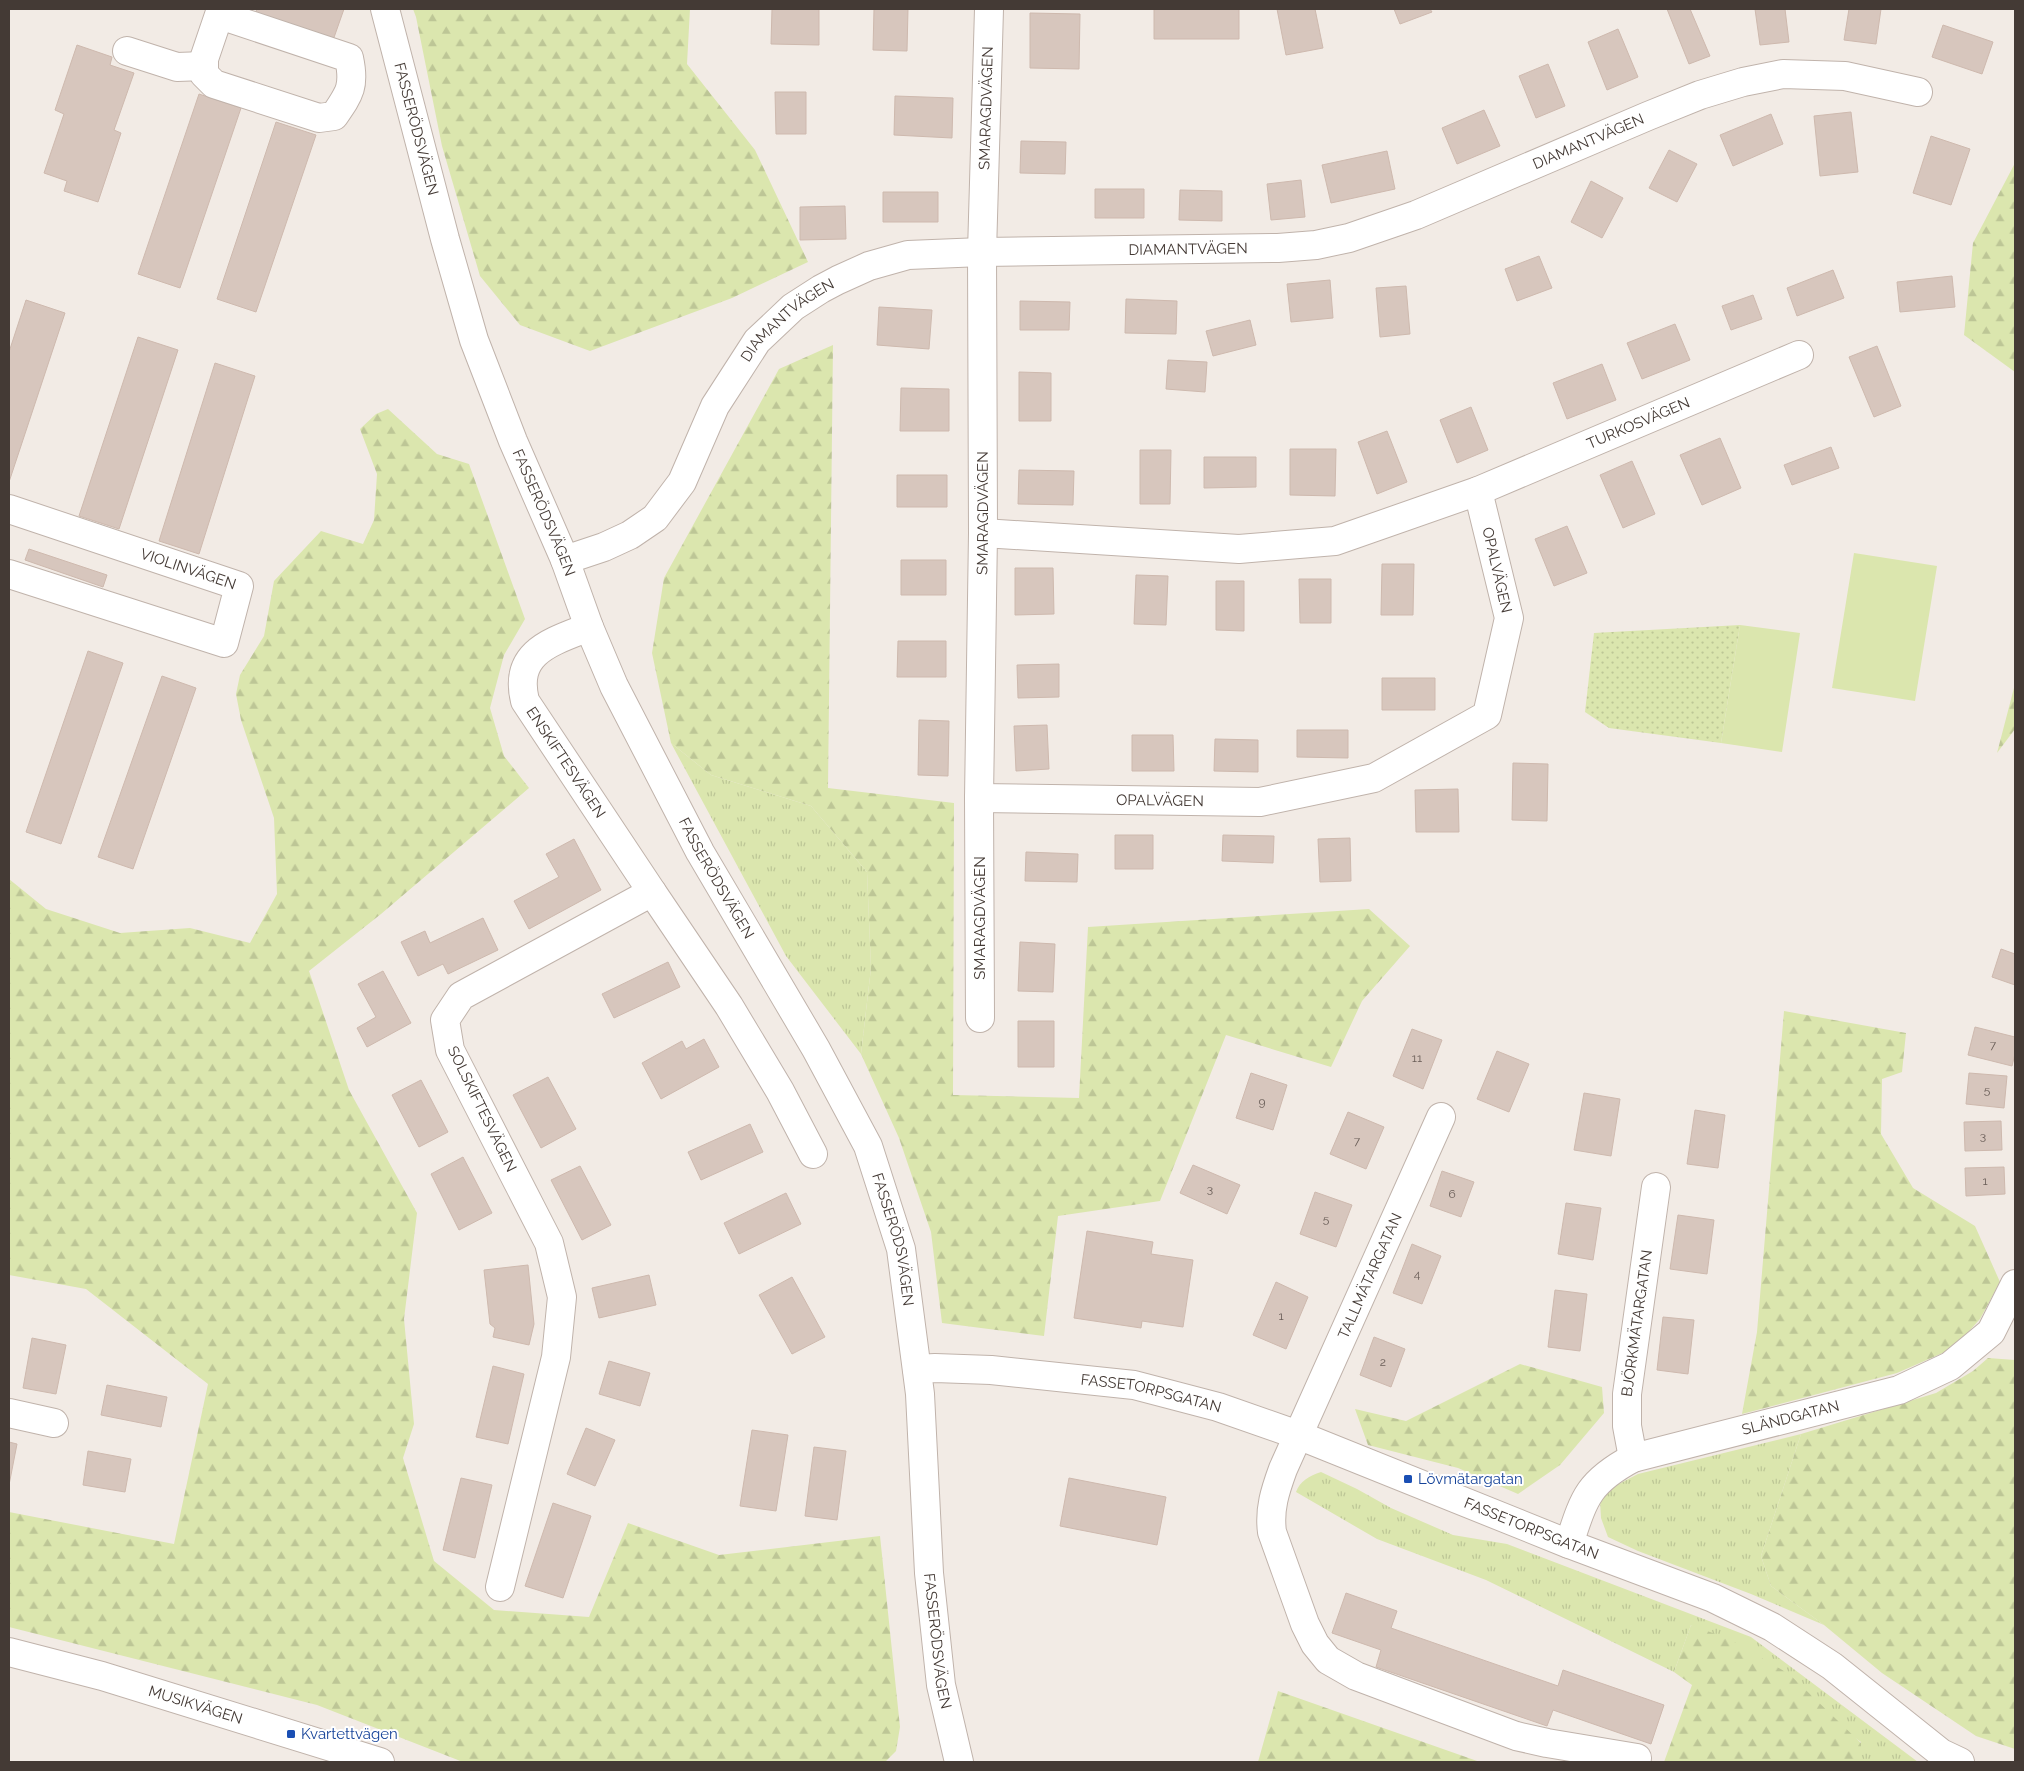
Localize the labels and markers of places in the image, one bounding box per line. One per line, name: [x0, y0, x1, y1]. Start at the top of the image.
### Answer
place label: Lövmätargatan: [1418, 1470, 1523, 1488]
marker: Lövmätargatan: [1402, 1473, 1414, 1485]
place label: Kvartettvägen: [301, 1725, 398, 1743]
marker: Kvartettvägen: [285, 1728, 297, 1740]

